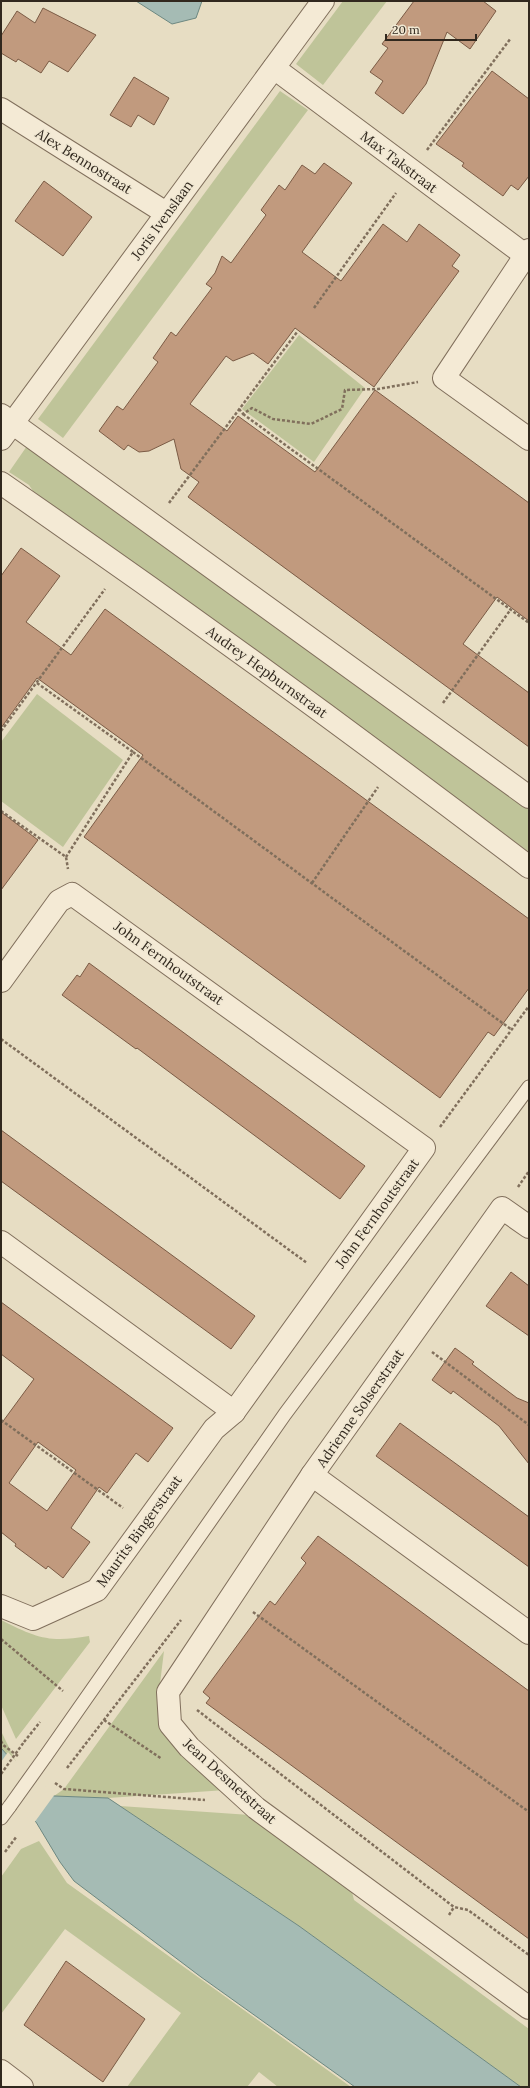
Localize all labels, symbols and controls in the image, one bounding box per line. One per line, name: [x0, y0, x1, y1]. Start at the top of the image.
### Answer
scale bar: [386, 16, 476, 42]
text: 20 m: [392, 22, 420, 37]
street label: Alex Bennostraat: [32, 124, 136, 198]
street label: Max Takstraat: [357, 127, 442, 197]
street label: Joris Ivenslaan: [126, 176, 197, 264]
street label: Audrey Hepburnstraat: [202, 621, 332, 722]
street label: John Fernhoutstraat: [110, 916, 228, 1009]
street label: John Fernhoutstraat: [330, 1154, 423, 1272]
street label: Adrienne Solserstraat: [312, 1345, 408, 1472]
street label: Maurits Bingerstraat: [92, 1471, 186, 1591]
street label: Jean Desmetstraat: [179, 1734, 281, 1828]

